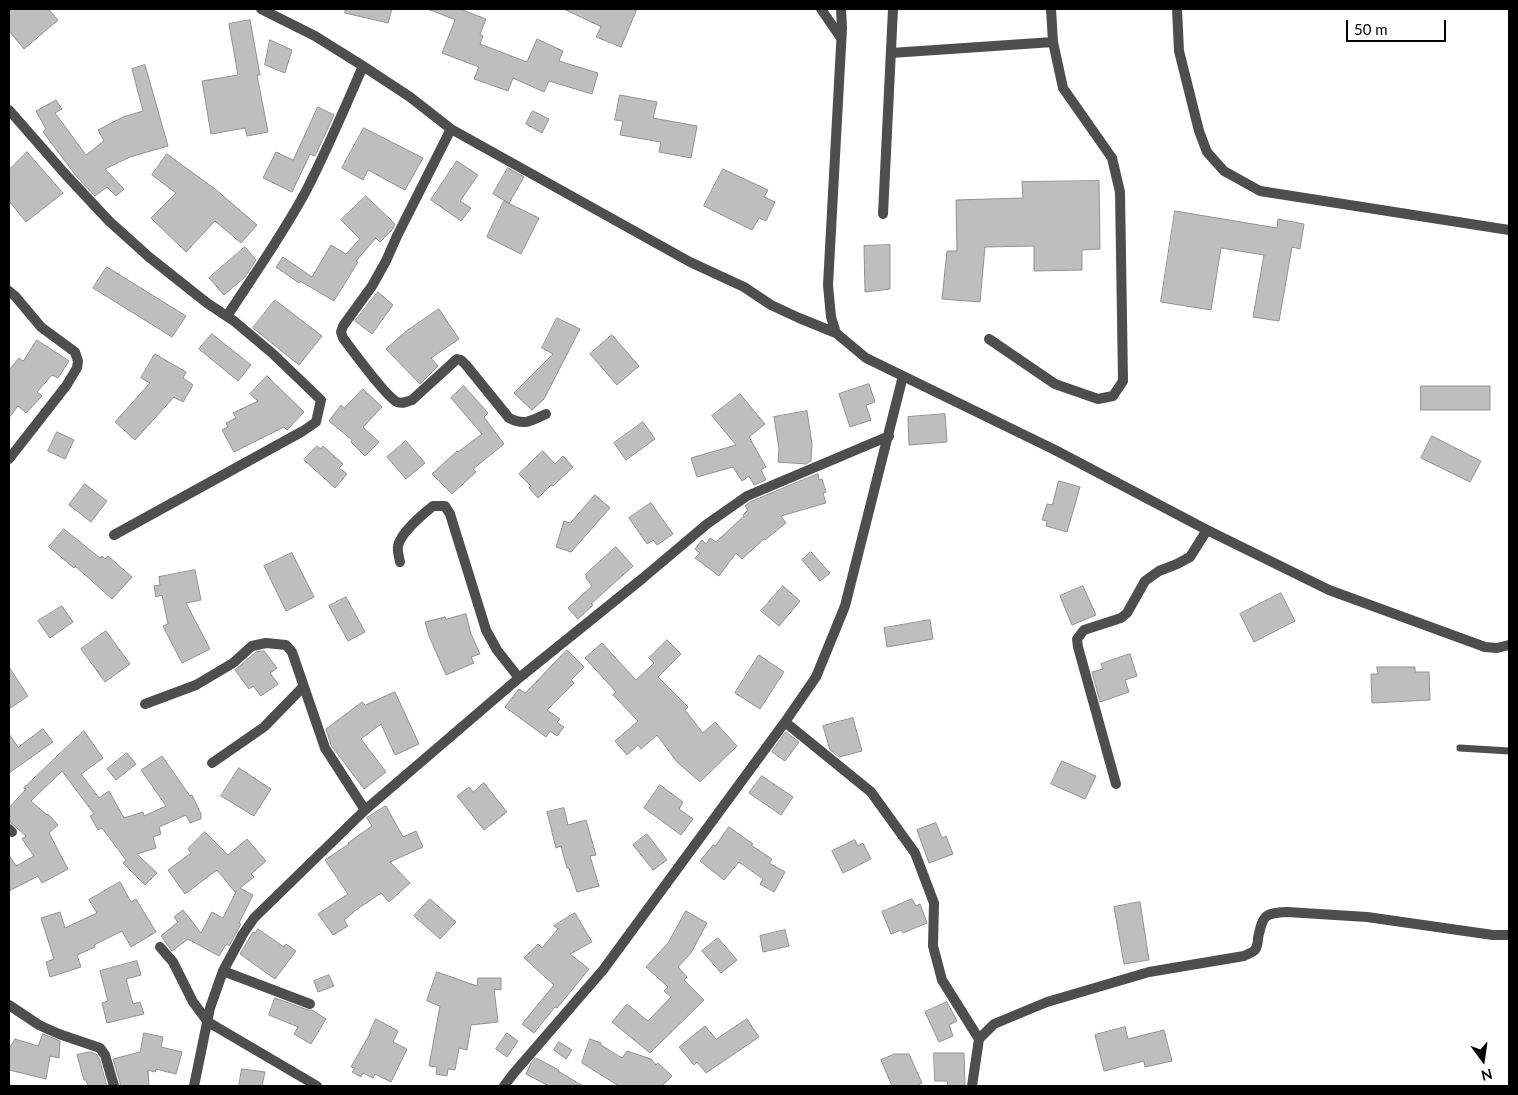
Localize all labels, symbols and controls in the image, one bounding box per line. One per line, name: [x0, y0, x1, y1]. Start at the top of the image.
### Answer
scale bar: [1348, 10, 1448, 42]
text: 50 m: [1354, 20, 1388, 38]
north arrow: [1458, 1035, 1508, 1085]
text: N: [1479, 1065, 1494, 1085]

